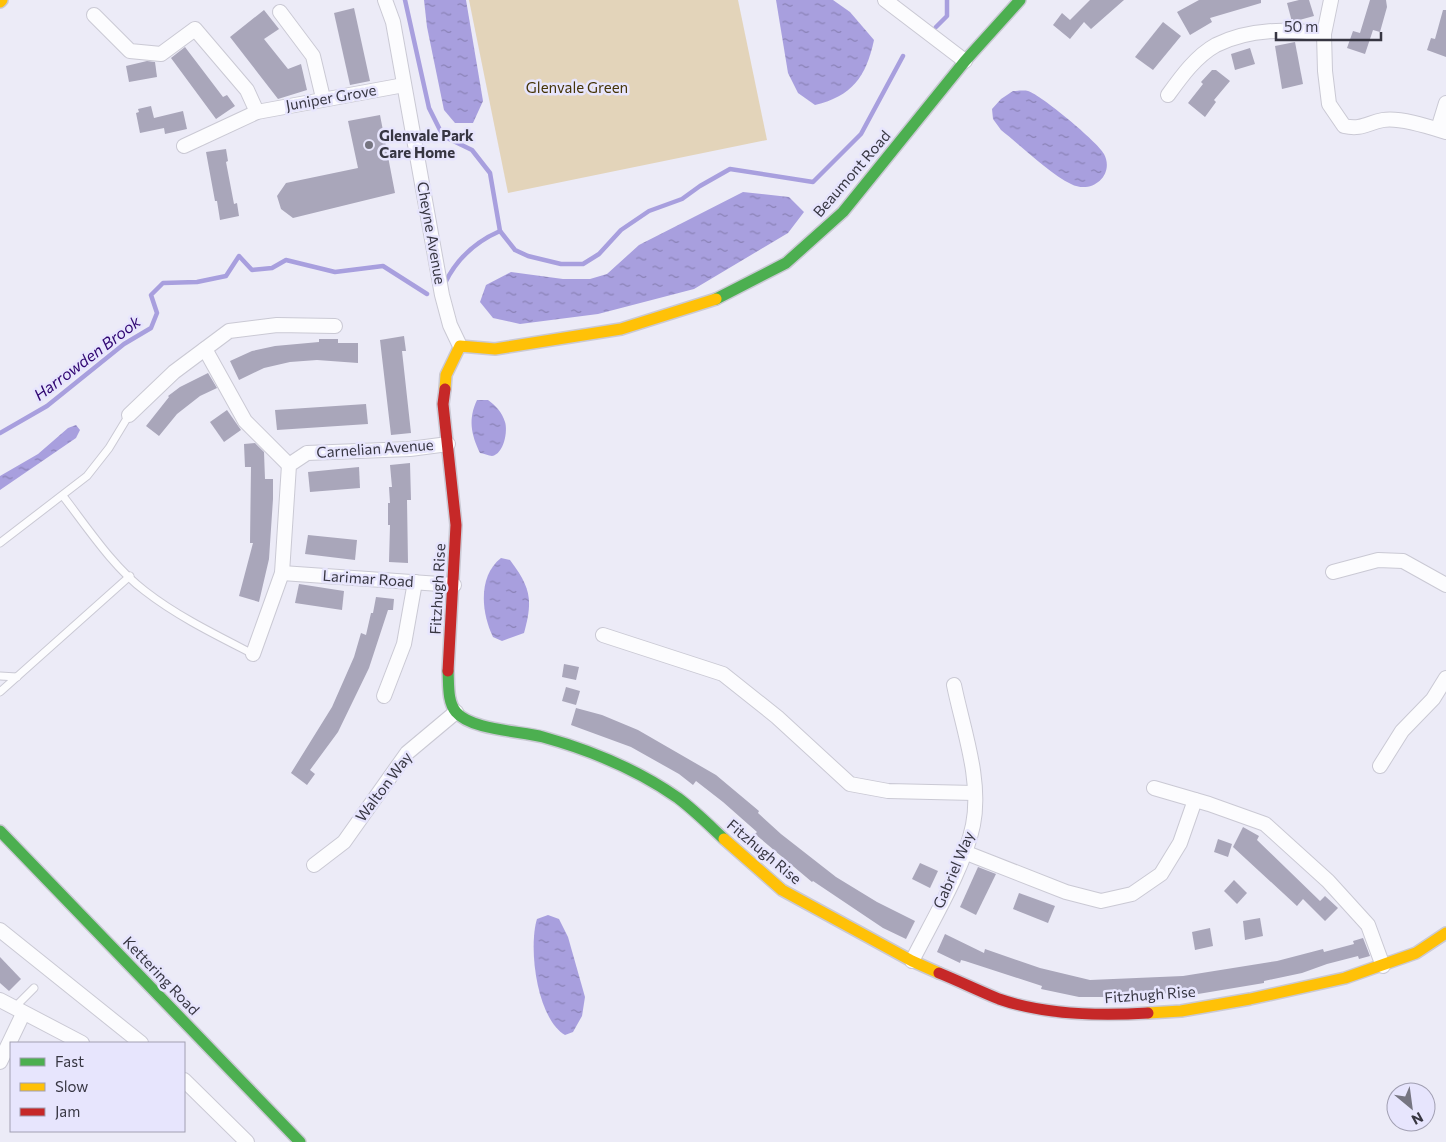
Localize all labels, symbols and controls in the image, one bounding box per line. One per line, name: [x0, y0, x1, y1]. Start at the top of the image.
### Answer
scale bar: [1276, 10, 1381, 42]
text: 50 m: [1284, 17, 1318, 35]
park label: Glenvale Green: [526, 78, 628, 96]
street label: Juniper Grove: [284, 80, 378, 114]
place label: Glenvale Park Care Home: [379, 126, 474, 161]
street label: Beaumont Road: [809, 126, 894, 220]
marker: Glenvale Park Care Home: [363, 139, 375, 151]
street label: Cheyne Avenue: [414, 180, 450, 286]
water label: Harrowden Brook: [30, 311, 144, 404]
street label: Carnelian Avenue: [316, 435, 434, 461]
street label: Fitzhugh Rise: [426, 543, 448, 635]
street label: Larimar Road: [322, 566, 414, 590]
street label: Walton Way: [351, 748, 415, 825]
street label: Fitzhugh Rise: [724, 815, 805, 888]
street label: Gabriel Way: [929, 828, 977, 911]
street label: Kettering Road: [120, 932, 204, 1018]
street label: Fitzhugh Rise: [1104, 982, 1196, 1006]
legend: [10, 1042, 185, 1132]
text: Fast: [55, 1052, 84, 1070]
text: Slow: [55, 1077, 88, 1095]
north arrow: [1386, 1082, 1436, 1132]
text: Jam: [55, 1102, 80, 1120]
text: N: [1409, 1109, 1426, 1129]

